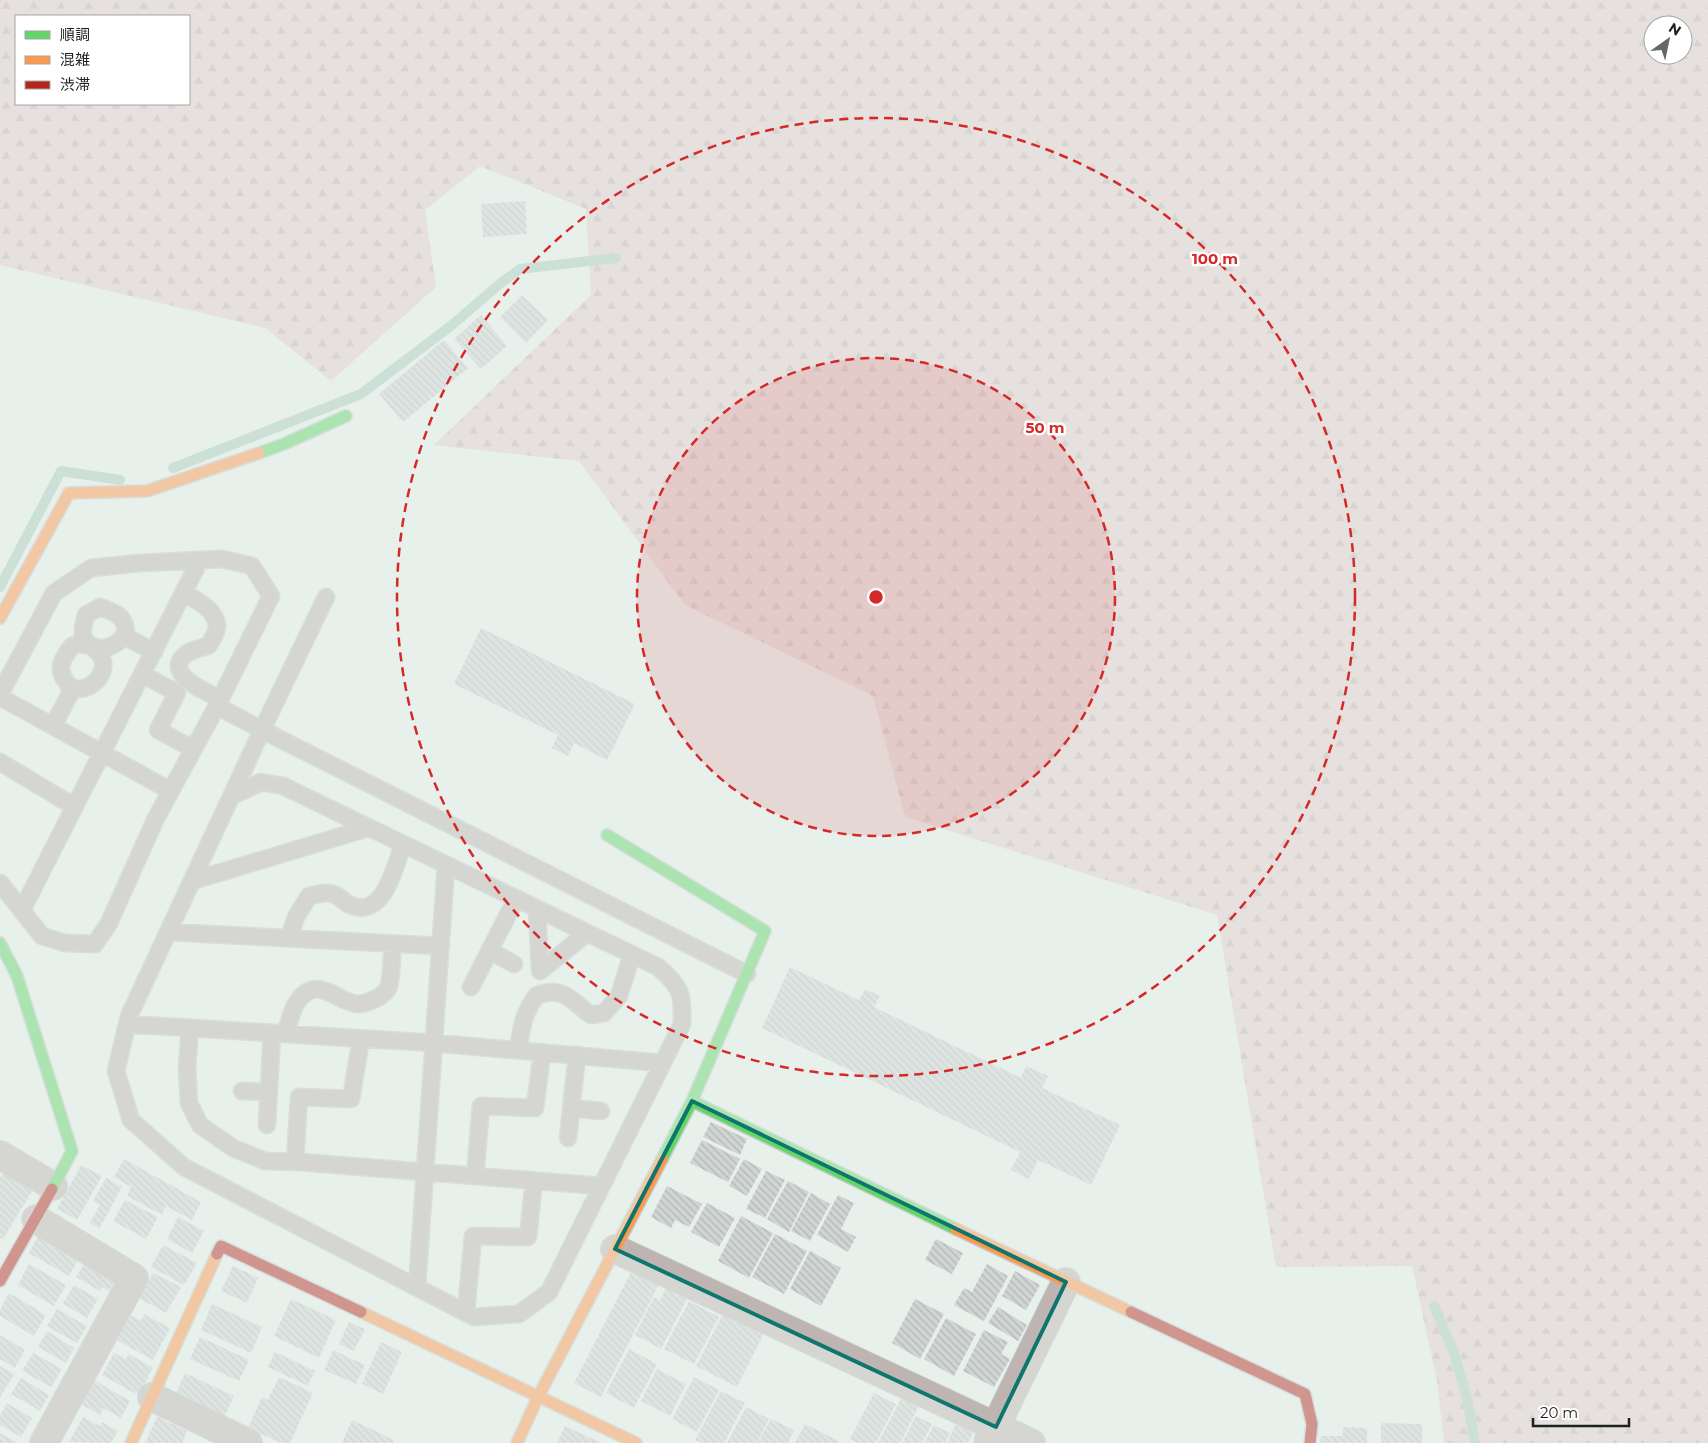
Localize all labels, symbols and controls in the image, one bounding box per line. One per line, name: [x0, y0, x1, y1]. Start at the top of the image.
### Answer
legend: [15, 15, 190, 105]
north arrow: [1643, 15, 1693, 65]
text: N: [1665, 18, 1685, 40]
text: 順調: [60, 25, 90, 44]
text: 混雑: [60, 50, 90, 69]
text: 渋滞: [60, 75, 90, 94]
text: 100 m: [1192, 249, 1238, 268]
text: 50 m: [1025, 418, 1065, 437]
centre of rings: [867, 588, 885, 606]
scale bar: [1533, 1396, 1629, 1428]
text: 20 m: [1540, 1403, 1578, 1422]

